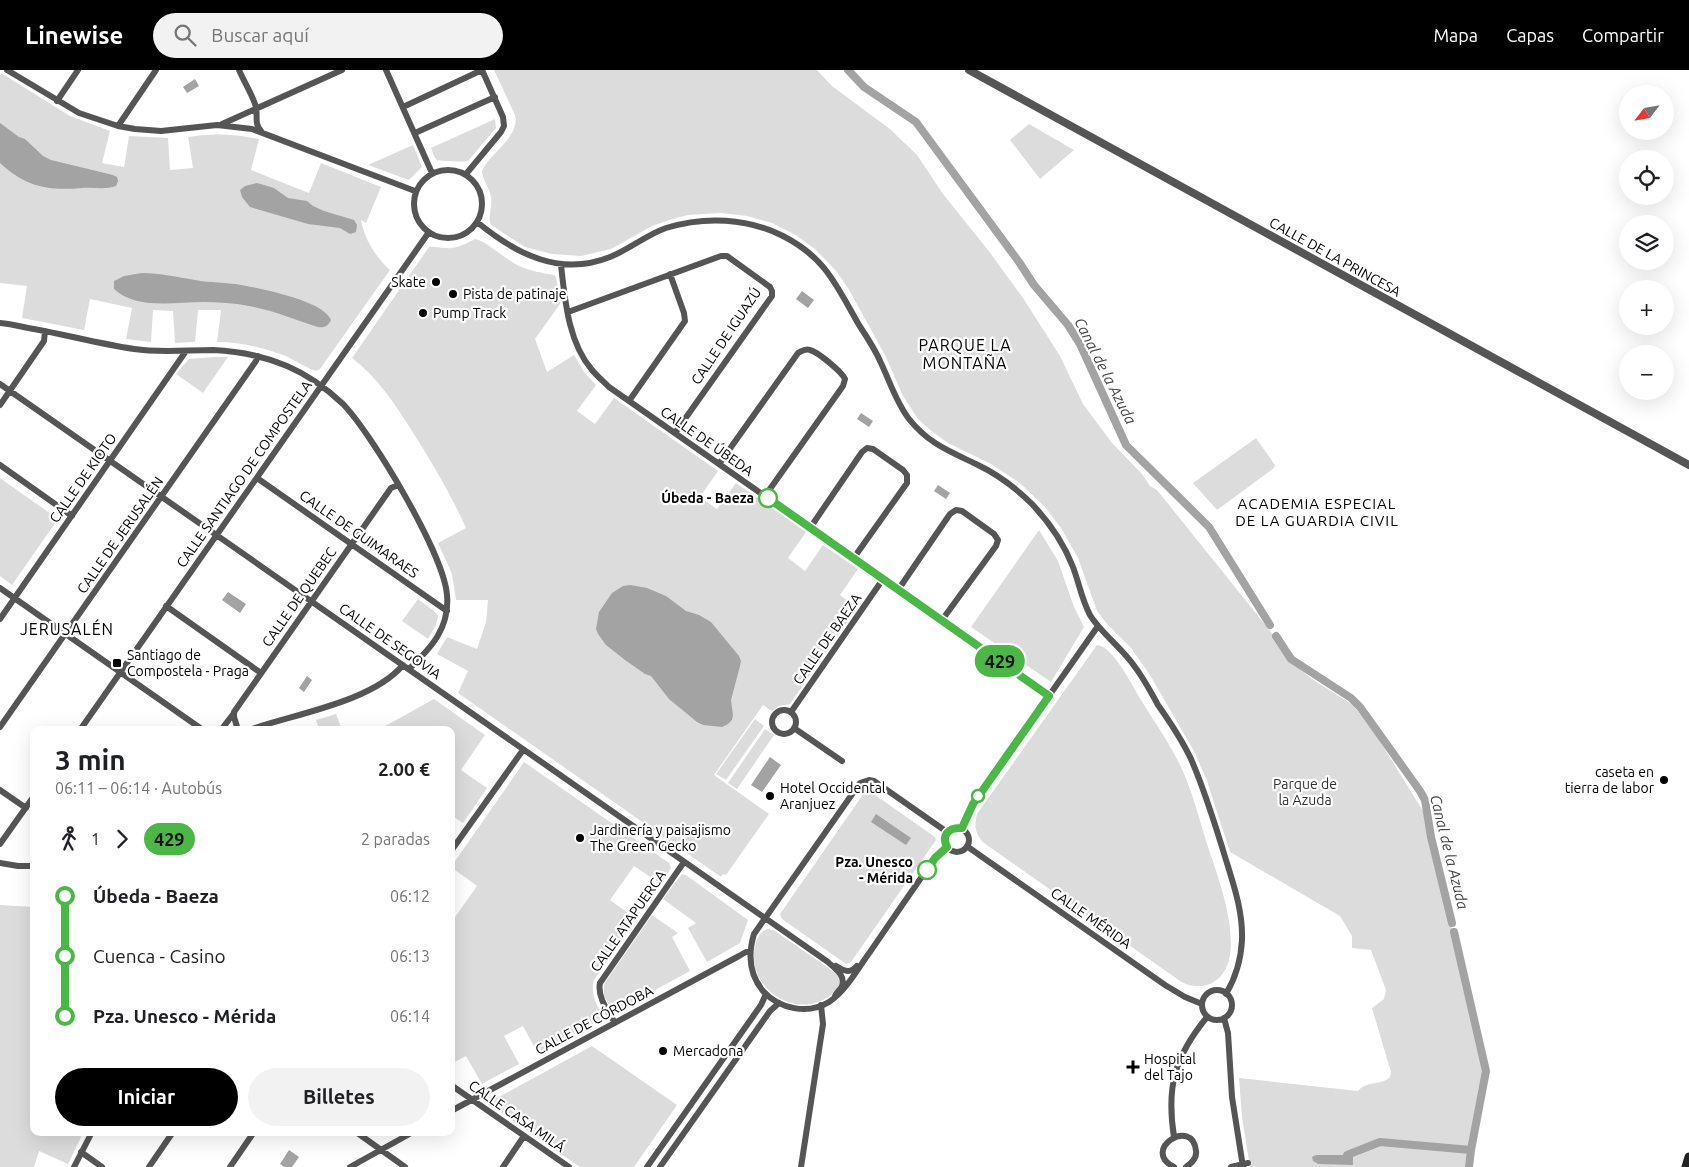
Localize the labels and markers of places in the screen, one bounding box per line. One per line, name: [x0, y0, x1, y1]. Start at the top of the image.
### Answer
place label: Skate: [391, 274, 426, 290]
marker: Skate: [430, 276, 442, 288]
place label: Pista de patinaje: [463, 286, 566, 302]
marker: Pista de patinaje: [447, 288, 459, 300]
place label: Pump Track: [433, 305, 506, 321]
marker: Pump Track: [417, 307, 429, 319]
marker: Úbeda - Baeza: [758, 488, 778, 508]
place label: Úbeda - Baeza: [661, 489, 754, 506]
place label: Santiago de Compostela - Praga: [127, 647, 249, 679]
marker: Santiago de Compostela - Praga: [111, 657, 123, 669]
place label: caseta en tierra de labor: [1565, 764, 1655, 796]
marker: caseta en tierra de labor: [1658, 774, 1670, 786]
place label: Hotel Occidental Aranjuez: [780, 780, 886, 812]
unlabelled marker: [971, 789, 985, 803]
marker: Hotel Occidental Aranjuez: [764, 790, 776, 802]
place label: Jardinería y paisajismo The Green Gecko: [590, 822, 731, 854]
marker: Jardinería y paisajismo The Green Gecko: [574, 832, 586, 844]
place label: Pza. Unesco - Mérida: [835, 854, 913, 886]
marker: Pza. Unesco - Mérida: [917, 860, 937, 880]
place label: Mercadona: [673, 1043, 743, 1059]
marker: Mercadona: [657, 1045, 669, 1057]
place label: Hospital del Tajo: [1144, 1051, 1196, 1083]
marker: Hospital del Tajo: [1126, 1060, 1140, 1074]

